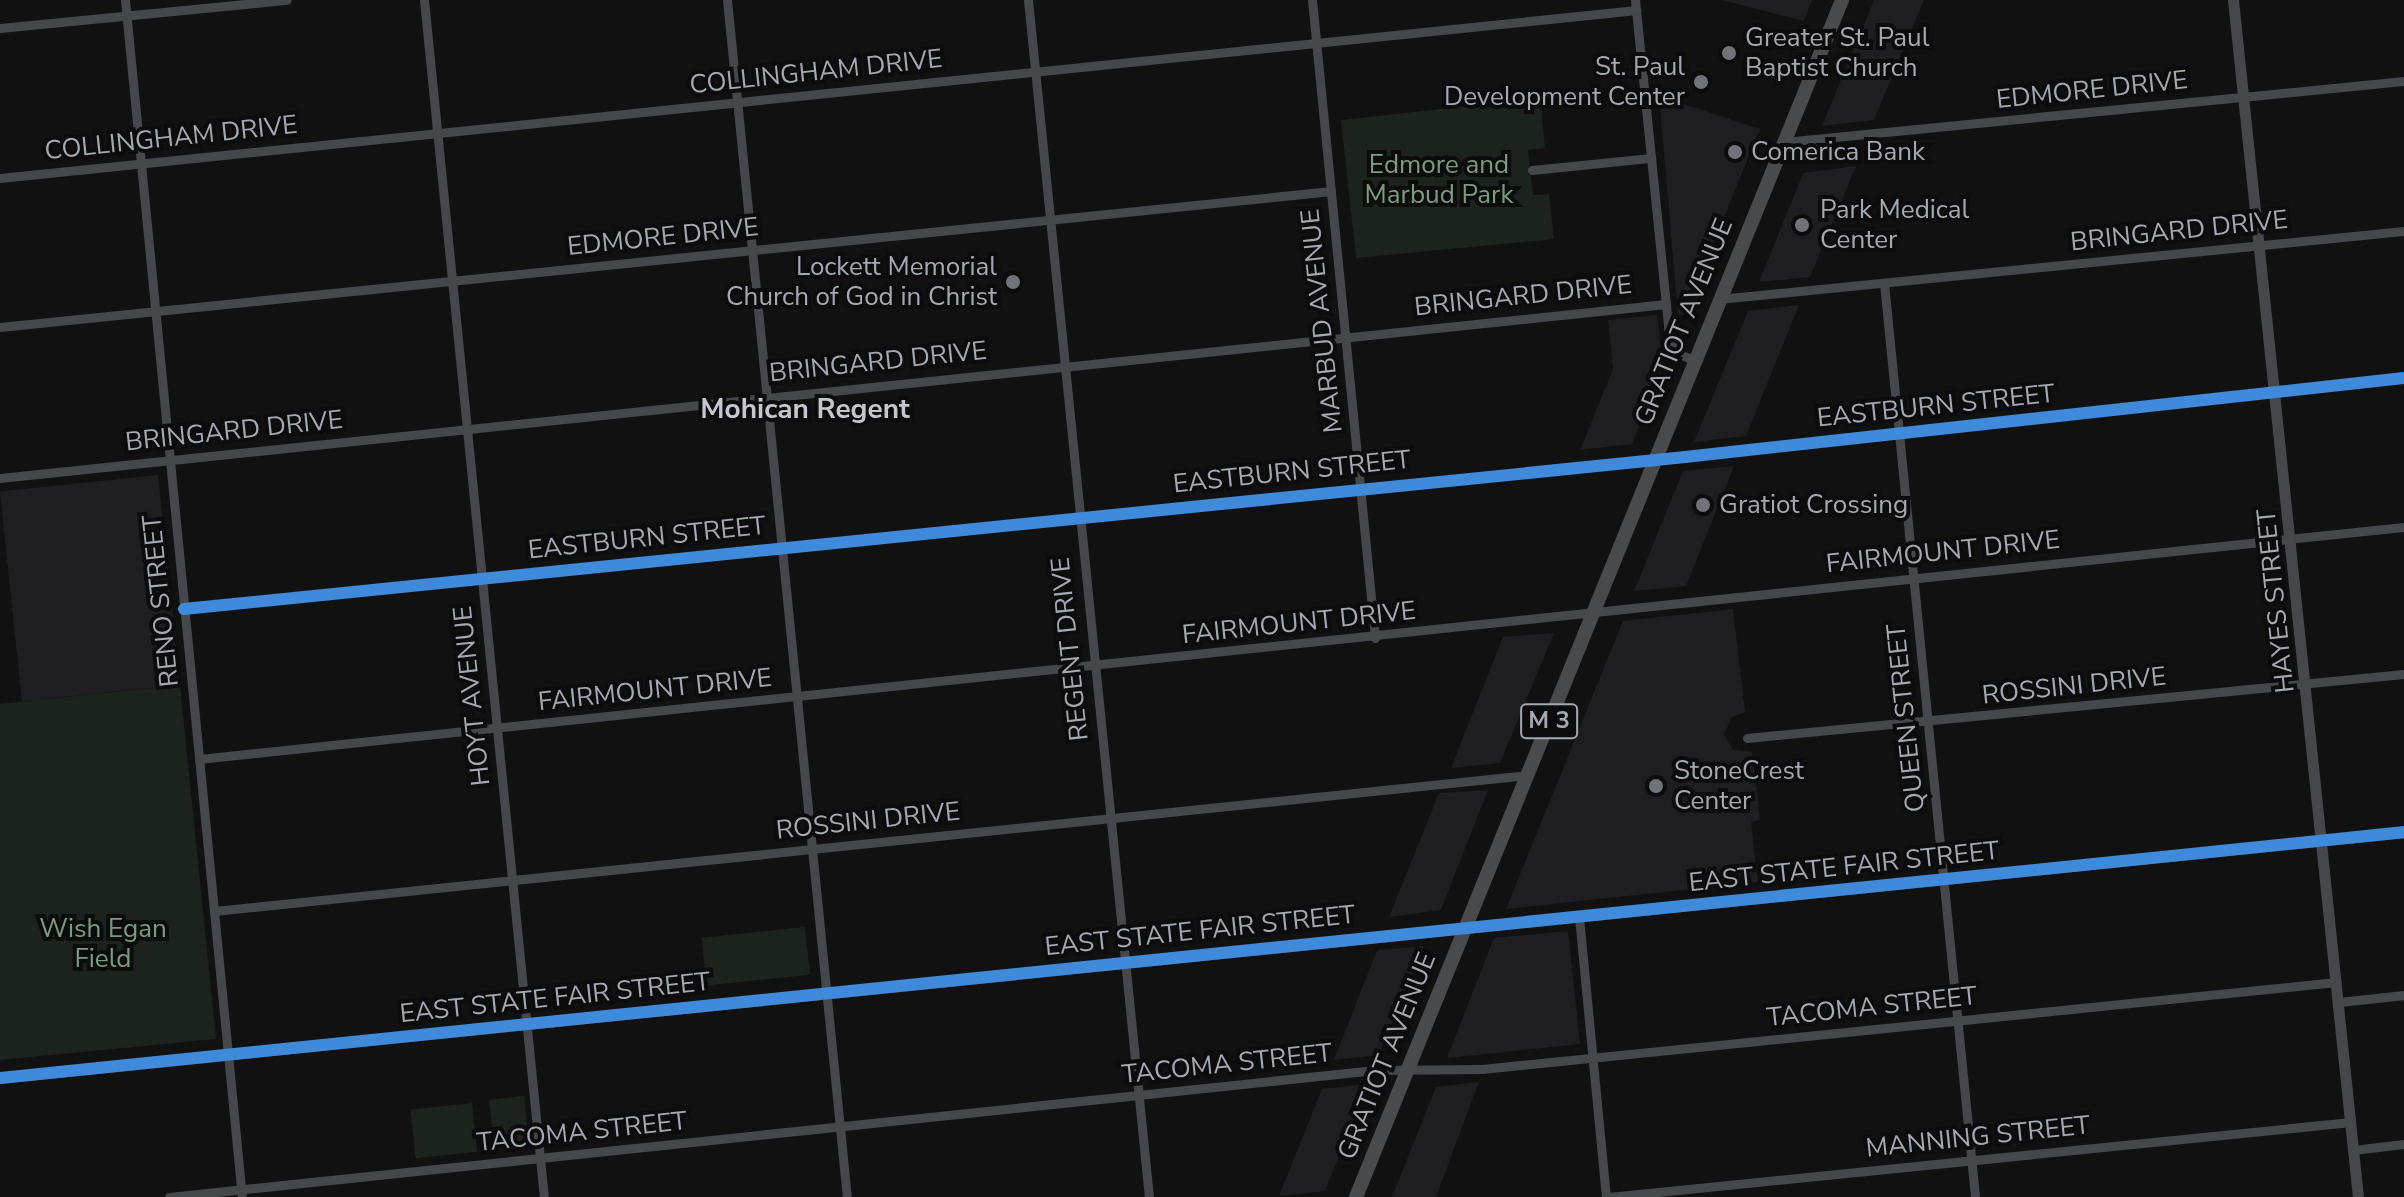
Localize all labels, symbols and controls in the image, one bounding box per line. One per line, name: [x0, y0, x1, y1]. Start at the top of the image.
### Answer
place label: Greater St. Paul Baptist Church: [1745, 22, 1929, 84]
street label: COLLINGHAM DRIVE: [688, 43, 944, 101]
marker: Greater St. Paul Baptist Church: [1720, 44, 1738, 62]
place label: St. Paul Development Center: [1444, 51, 1685, 112]
street label: EDMORE DRIVE: [1995, 64, 2189, 116]
marker: St. Paul Development Center: [1692, 73, 1710, 91]
street label: COLLINGHAM DRIVE: [43, 109, 299, 167]
place label: Comerica Bank: [1751, 136, 1925, 168]
marker: Comerica Bank: [1726, 143, 1744, 161]
park label: Edmore and Marbud Park: [1365, 149, 1513, 210]
place label: Park Medical Center: [1820, 194, 1969, 256]
street label: BRINGARD DRIVE: [2069, 204, 2289, 258]
street label: MARBUD AVENUE: [1295, 207, 1349, 435]
street label: EDMORE DRIVE: [566, 211, 760, 263]
street label: GRATIOT AVENUE: [1628, 214, 1740, 430]
marker: Park Medical Center: [1791, 214, 1813, 236]
place label: Lockett Memorial Church of God in Christ: [726, 251, 997, 312]
street label: BRINGARD DRIVE: [1413, 269, 1633, 323]
marker: Lockett Memorial Church of God in Christ: [1004, 273, 1022, 291]
street label: BRINGARD DRIVE: [768, 335, 988, 389]
street label: EASTBURN STREET: [1816, 378, 2056, 434]
district label: Mohican Regent: [700, 392, 910, 426]
street label: BRINGARD DRIVE: [124, 404, 344, 458]
street label: EASTBURN STREET: [1172, 444, 1412, 500]
place label: Gratiot Crossing: [1719, 489, 1908, 521]
marker: Gratiot Crossing: [1694, 496, 1712, 514]
street label: HAYES STREET: [2251, 507, 2301, 695]
street label: EASTBURN STREET: [527, 510, 767, 566]
street label: RENO STREET: [136, 513, 186, 689]
street label: FAIRMOUNT DRIVE: [1825, 524, 2061, 580]
street label: REGENT DRIVE: [1045, 556, 1095, 742]
street label: FAIRMOUNT DRIVE: [1181, 595, 1417, 651]
street label: HOYT AVENUE: [447, 604, 497, 788]
street label: QUEEN STREET: [1881, 622, 1931, 814]
street label: ROSSINI DRIVE: [1980, 661, 2168, 711]
street label: FAIRMOUNT DRIVE: [537, 662, 773, 718]
road number: M 3: [1519, 701, 1579, 741]
place label: StoneCrest Center: [1674, 755, 1804, 816]
marker: StoneCrest Center: [1645, 775, 1667, 797]
street label: ROSSINI DRIVE: [774, 796, 962, 846]
street label: EAST STATE FAIR STREET: [1687, 835, 2001, 899]
street label: EAST STATE FAIR STREET: [1043, 899, 1357, 963]
park label: Wish Egan Field: [39, 913, 167, 974]
street label: GRATIOT AVENUE: [1331, 948, 1443, 1164]
street label: EAST STATE FAIR STREET: [398, 966, 712, 1030]
street label: TACOMA STREET: [1765, 980, 1979, 1034]
street label: TACOMA STREET: [1120, 1037, 1334, 1091]
street label: TACOMA STREET: [475, 1105, 689, 1159]
street label: MANNING STREET: [1864, 1110, 2092, 1164]

